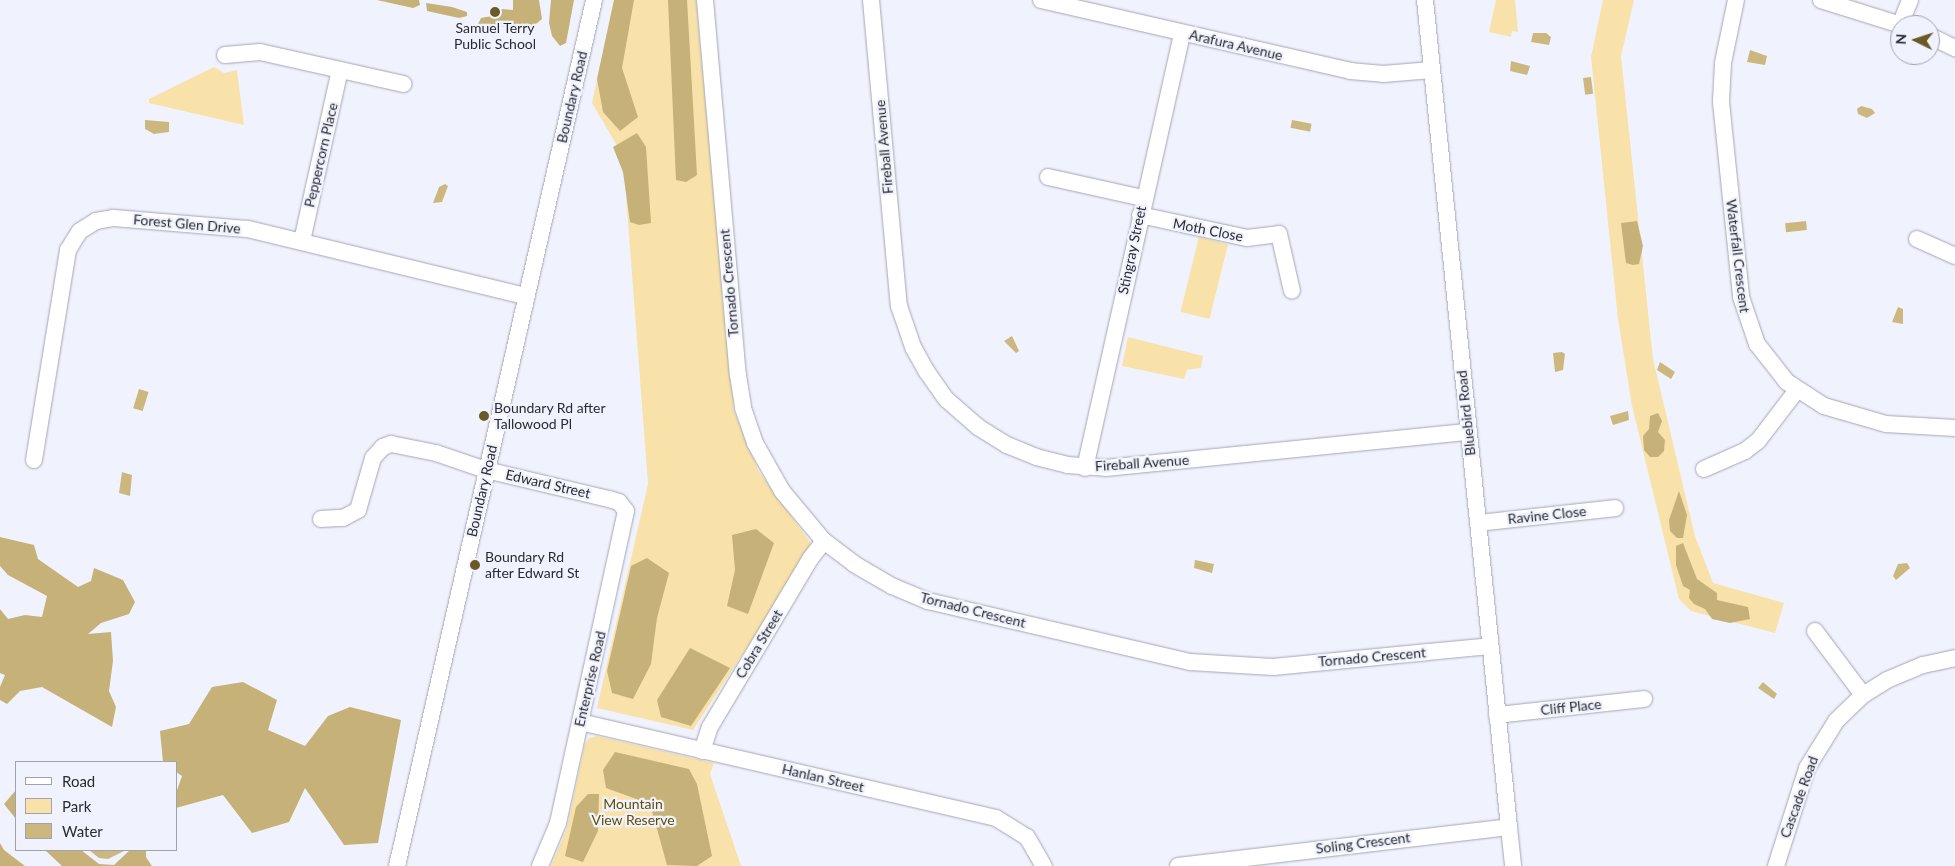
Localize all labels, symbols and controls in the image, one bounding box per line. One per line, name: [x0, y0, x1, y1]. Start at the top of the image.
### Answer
marker: Samuel Terry Public School: [489, 6, 501, 18]
north arrow: [1890, 15, 1940, 65]
place label: Samuel Terry Public School: [454, 20, 536, 52]
street label: Arafura Avenue: [1187, 26, 1285, 64]
text: N: [1892, 33, 1909, 45]
street label: Boundary Road: [553, 49, 591, 145]
street label: Fireball Avenue: [872, 99, 896, 195]
street label: Peppercorn Place: [301, 101, 341, 209]
street label: Waterfall Crescent: [1723, 198, 1753, 314]
street label: Stingray Street: [1114, 204, 1150, 296]
street label: Forest Glen Drive: [133, 211, 241, 237]
street label: Moth Close: [1172, 215, 1244, 245]
street label: Tornado Crescent: [716, 228, 742, 338]
street label: Bluebird Road: [1453, 369, 1479, 457]
place label: Boundary Rd after Tallowood Pl: [494, 400, 606, 432]
marker: Boundary Rd after Tallowood Pl: [478, 410, 490, 422]
street label: Boundary Road: [463, 443, 501, 539]
street label: Fireball Avenue: [1094, 451, 1190, 475]
street label: Edward Street: [504, 466, 592, 502]
street label: Ravine Close: [1507, 503, 1587, 527]
place label: Boundary Rd after Edward St: [485, 549, 580, 582]
marker: Boundary Rd after Edward St: [469, 559, 481, 571]
street label: Tornado Crescent: [919, 589, 1027, 631]
street label: Cobra Street: [732, 607, 786, 681]
street label: Enterprise Road: [571, 630, 609, 728]
street label: Tornado Crescent: [1317, 644, 1427, 670]
street label: Cliff Place: [1540, 695, 1602, 719]
street label: Cascade Road: [1776, 754, 1822, 840]
street label: Hanlan Street: [780, 760, 866, 796]
legend: [15, 761, 178, 851]
text: Road: [62, 772, 95, 790]
park label: Mountain View Reserve: [591, 796, 675, 829]
text: Park: [62, 797, 91, 815]
text: Water: [62, 822, 103, 840]
street label: Soling Crescent: [1315, 829, 1411, 857]

